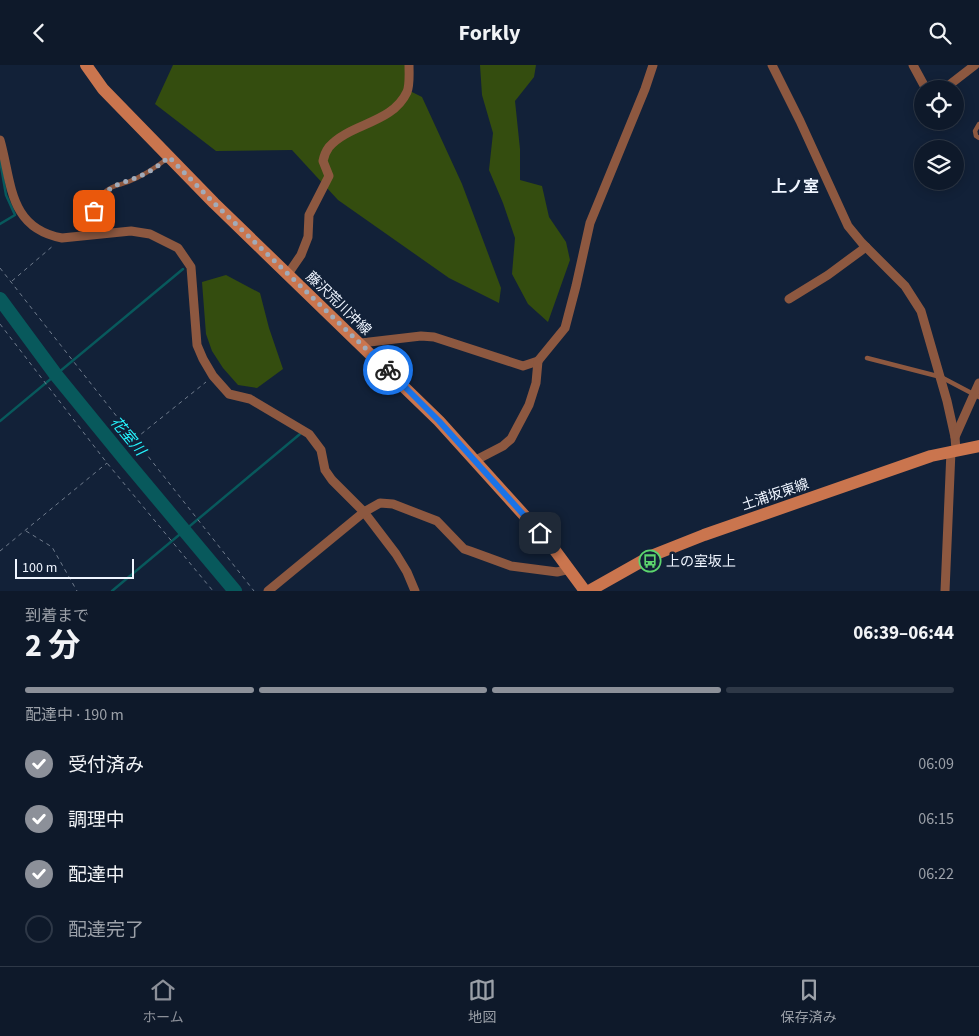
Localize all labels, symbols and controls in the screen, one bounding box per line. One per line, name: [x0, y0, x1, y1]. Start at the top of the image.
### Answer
text: Forkly: [459, 17, 520, 49]
icon: back: [25, 19, 53, 47]
icon: search: [926, 19, 954, 47]
map controls: [914, 80, 964, 190]
button: locate: [914, 80, 964, 130]
button: layers: [914, 140, 964, 190]
district label: 上ノ室: [771, 176, 819, 198]
pin: [73, 190, 115, 232]
icon: bag: [80, 197, 108, 225]
street label: 藤沢荒川沖線: [301, 267, 375, 340]
courier: [363, 345, 413, 395]
icon: bike: [374, 356, 402, 384]
water label: 花室川: [105, 412, 151, 462]
street label: 土浦坂東線: [739, 474, 812, 516]
pin: [519, 512, 561, 554]
icon: home: [526, 519, 554, 547]
bus stop icon: 上の室坂上: [638, 549, 662, 573]
place label: 上の室坂上: [666, 552, 736, 572]
scale bar: [15, 556, 134, 579]
text: 100 m: [22, 558, 57, 578]
text: 到着まで: [25, 605, 89, 627]
text: 06:39–06:44: [853, 620, 954, 647]
text: 2 分: [25, 623, 80, 669]
text: 配達中 · 190 m: [25, 704, 124, 726]
icon: check: [25, 750, 53, 778]
text: 受付済み: [68, 752, 144, 779]
text: 06:09: [918, 753, 954, 775]
icon: check: [25, 805, 53, 833]
text: 調理中: [68, 807, 125, 834]
text: 06:15: [918, 808, 954, 830]
icon: check: [25, 860, 53, 888]
text: 配達中: [68, 862, 125, 889]
text: 06:22: [918, 863, 954, 885]
text: 配達完了: [68, 917, 144, 944]
tab: ホーム: [142, 976, 184, 1028]
tab: 地図: [468, 976, 496, 1028]
tab: 保存済み: [781, 976, 837, 1028]

